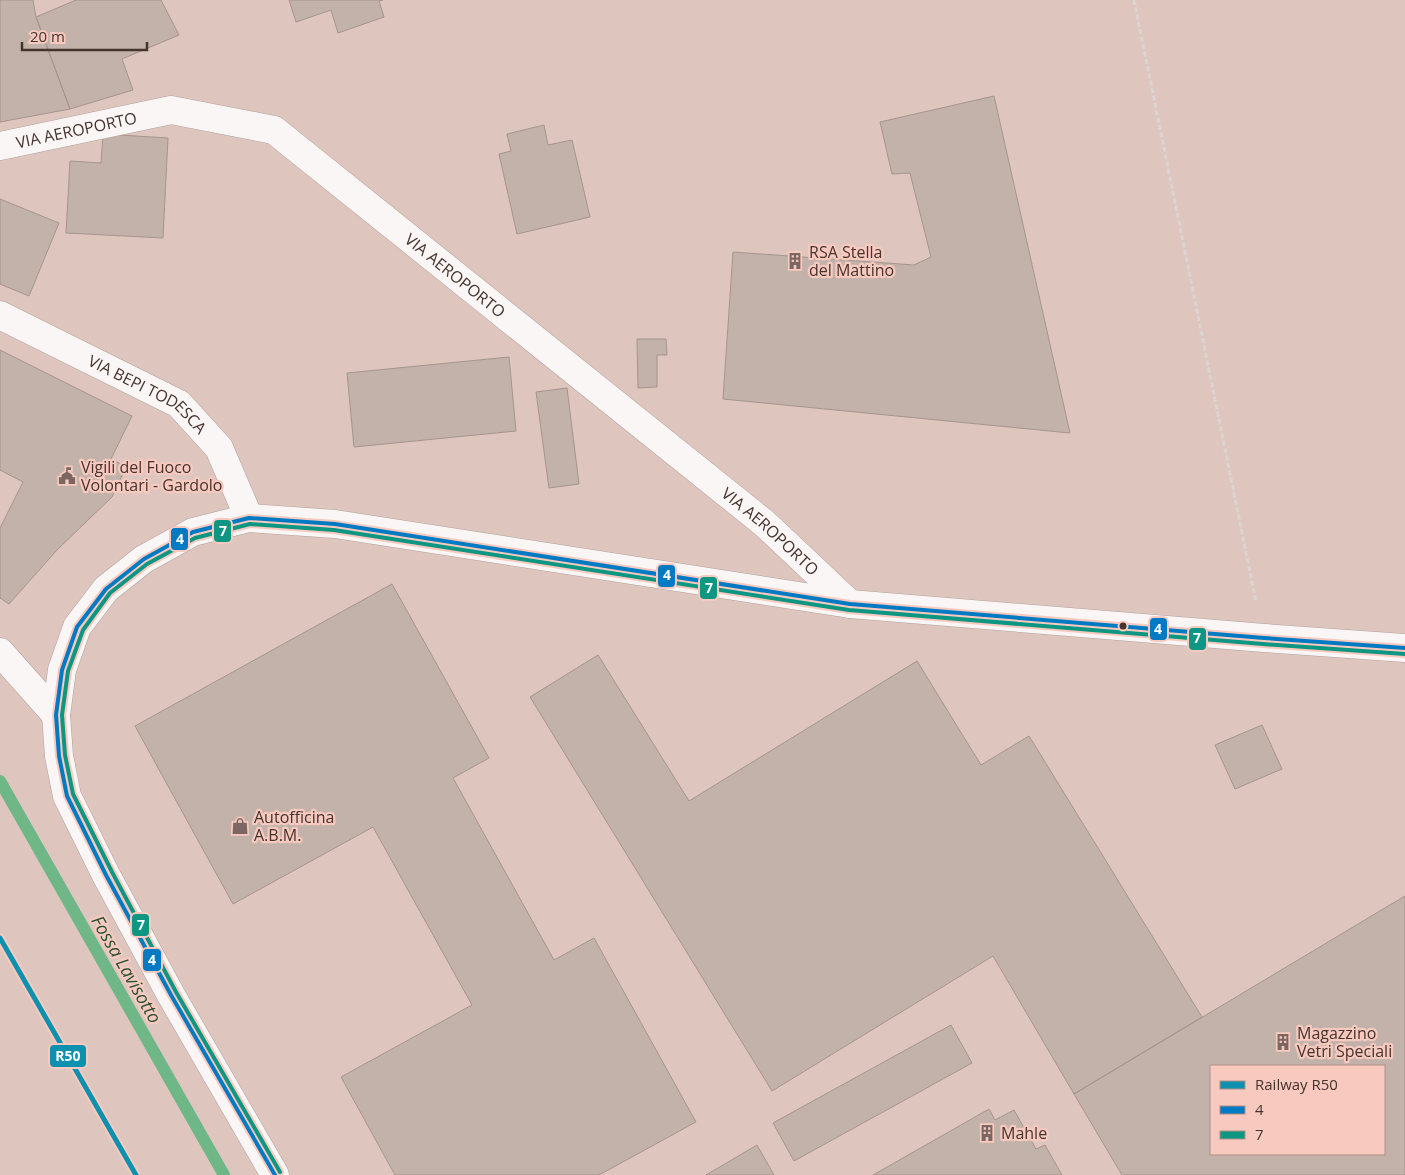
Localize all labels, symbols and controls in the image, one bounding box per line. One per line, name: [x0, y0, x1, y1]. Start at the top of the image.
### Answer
scale bar: [22, 20, 148, 52]
text: 20 m: [30, 26, 65, 46]
street label: VIA AEROPORTO: [14, 107, 139, 153]
street label: VIA AEROPORTO: [400, 228, 510, 322]
place label: RSA Stella del Mattino: [809, 241, 894, 281]
building icon: RSA Stella del Mattino: [785, 251, 805, 271]
street label: VIA BEPI TODESCA: [84, 350, 212, 439]
place label: Vigili del Fuoco Volontari - Gardolo: [81, 456, 222, 496]
public building icon: Vigili del Fuoco Volontari - Gardolo: [57, 466, 77, 486]
street label: VIA AEROPORTO: [717, 482, 824, 580]
line badge: 7: [213, 519, 232, 543]
text: 7: [219, 521, 227, 540]
line badge: 4: [170, 527, 189, 551]
text: 4: [176, 529, 184, 548]
line badge: 4: [657, 564, 676, 588]
text: 4: [663, 565, 671, 584]
line badge: 7: [699, 576, 718, 600]
text: 7: [705, 578, 713, 597]
line badge: 4: [1149, 617, 1168, 641]
text: 4: [1154, 619, 1162, 638]
unlabelled marker: [1118, 621, 1128, 631]
line badge: 7: [1188, 627, 1207, 651]
text: 7: [1193, 628, 1201, 647]
place label: Autofficina A.B.M.: [254, 806, 334, 846]
shop icon: Autofficina A.B.M.: [230, 816, 250, 836]
water label: Fossa Lavisotto: [86, 911, 168, 1027]
line badge: 7: [131, 913, 150, 937]
text: 7: [137, 915, 145, 934]
line badge: 4: [142, 948, 162, 972]
text: 4: [148, 950, 156, 969]
place label: Magazzino Vetri Speciali: [1297, 1022, 1392, 1062]
building icon: Magazzino Vetri Speciali: [1273, 1032, 1293, 1052]
line badge: R50: [49, 1044, 87, 1068]
text: R50: [55, 1046, 81, 1065]
legend: [1210, 1065, 1385, 1155]
text: Railway R50: [1255, 1074, 1338, 1094]
text: 4: [1255, 1099, 1264, 1119]
place label: Mahle: [1001, 1122, 1047, 1144]
building icon: Mahle: [977, 1123, 997, 1143]
text: 7: [1255, 1124, 1264, 1144]

